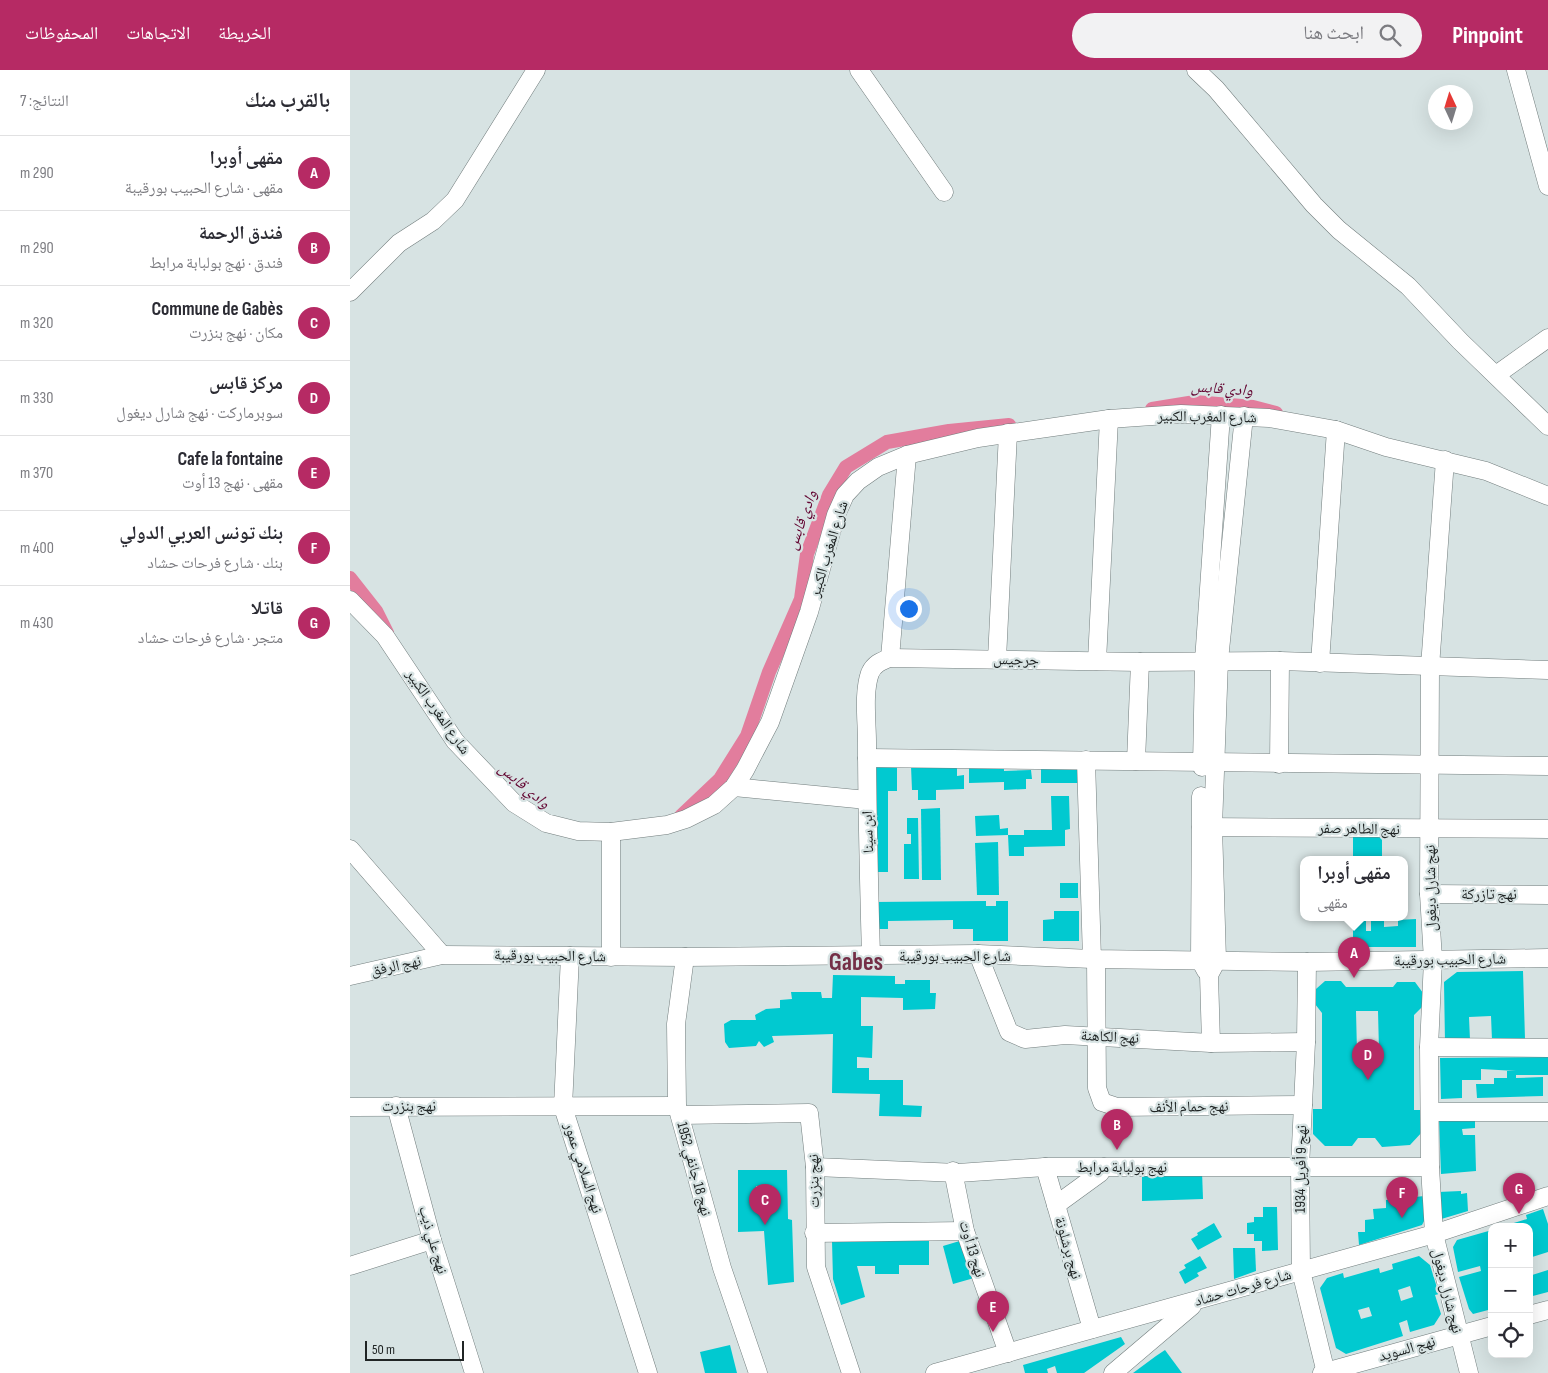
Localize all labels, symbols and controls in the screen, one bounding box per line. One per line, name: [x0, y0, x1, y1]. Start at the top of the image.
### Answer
search box: [1072, 13, 1422, 58]
icon: search: [1376, 21, 1404, 49]
text: Pinpoint: [1452, 21, 1523, 50]
text: ابحث هنا: [1303, 22, 1364, 45]
text: المحفوظات: [25, 23, 98, 44]
text: الاتجاهات: [126, 23, 190, 44]
text: الخريطة: [218, 23, 271, 44]
north arrow: [1428, 85, 1473, 130]
text: بالقرب منك: [245, 88, 330, 113]
text: النتائج: 7: [20, 92, 69, 111]
text: مقهى أوبرا: [210, 147, 283, 170]
text: 290 m: [20, 164, 54, 183]
text: A: [310, 164, 318, 183]
text: مقهى · شارع الحبيب بورقيبة: [125, 179, 283, 198]
text: فندق الرحمة: [199, 222, 283, 245]
text: 290 m: [20, 239, 54, 258]
text: B: [310, 239, 318, 258]
text: فندق · نهج بولبابة مرابط: [149, 254, 283, 273]
text: Commune de Gabès: [151, 298, 283, 321]
text: 320 m: [20, 314, 53, 333]
text: C: [310, 314, 318, 333]
text: مكان · نهج بنزرت: [189, 324, 283, 343]
text: مركز قابس: [209, 372, 283, 395]
water label: وادي قابس: [1190, 377, 1254, 403]
text: 330 m: [20, 389, 53, 408]
text: D: [310, 389, 318, 408]
text: سوبرماركت · نهج شارل ديغول: [116, 404, 283, 423]
street label: شارع المغرب الكبير: [1156, 407, 1257, 427]
text: Cafe la fontaine: [177, 448, 283, 471]
text: 370 m: [20, 464, 53, 483]
text: E: [311, 464, 317, 483]
text: مقهى · نهج 13 أوت: [182, 474, 283, 493]
water label: وادي قابس: [783, 487, 824, 553]
street label: شارع المغرب الكبير: [805, 498, 853, 600]
text: بنك تونس العربي الدولي: [119, 522, 283, 545]
text: 400 m: [20, 539, 54, 558]
text: F: [311, 539, 317, 558]
text: بنك · شارع فرحات حشاد: [147, 554, 283, 573]
your location: [896, 596, 922, 622]
text: قاتلا: [251, 597, 283, 620]
text: 430 m: [20, 614, 53, 633]
text: G: [310, 614, 318, 633]
text: متجر · شارع فرحات حشاد: [138, 629, 283, 648]
street label: جرجيس: [993, 650, 1040, 670]
street label: شارع المغرب الكبير: [401, 665, 474, 758]
water label: وادي قابس: [493, 759, 554, 815]
street label: ابن سينا: [858, 811, 878, 853]
street label: نهج الطاهر صفر: [1317, 819, 1400, 839]
street label: نهج شارل ديغول: [1421, 845, 1441, 931]
popup: [1300, 856, 1408, 921]
text: مقهى أوبرا: [1317, 862, 1391, 885]
street label: نهج تازركة: [1461, 885, 1517, 904]
text: مقهى: [1317, 894, 1348, 913]
pin: A: [1338, 937, 1370, 978]
street label: شارع الحبيب بورقيبة: [494, 946, 606, 966]
district label: Gabes: [829, 947, 883, 978]
street label: شارع الحبيب بورقيبة: [899, 947, 1011, 966]
street label: شارع الحبيب بورقيبة: [1394, 950, 1506, 970]
street label: نهج الرفق: [369, 951, 423, 981]
street label: نهج الكاهنة: [1080, 1026, 1140, 1048]
pin: D: [1352, 1039, 1384, 1080]
street label: نهج بنزرت: [382, 1097, 436, 1116]
street label: نهج حمام الأنف: [1149, 1097, 1229, 1117]
pin: B: [1101, 1109, 1133, 1150]
street label: نهج السلامي عمور: [557, 1119, 607, 1216]
street label: نهج 18 جانفي 1952: [671, 1120, 716, 1219]
street label: نهج 9 أفريل 1934: [1291, 1125, 1311, 1213]
street label: نهج بنزرت: [804, 1154, 824, 1208]
street label: نهج بولبابة مرابط: [1077, 1158, 1167, 1177]
pin: G: [1503, 1173, 1535, 1214]
pin: F: [1386, 1177, 1418, 1218]
pin: C: [749, 1184, 781, 1225]
street label: نهج علي ذيب: [413, 1204, 452, 1277]
street label: نهج برشلونة: [1050, 1215, 1086, 1281]
street label: نهج 13 أوت: [954, 1218, 990, 1280]
map controls: [1488, 1223, 1533, 1358]
button: +: [1488, 1223, 1533, 1268]
street label: نهج شارل ديغول: [1427, 1247, 1467, 1335]
street label: شارع فرحات حشاد: [1192, 1265, 1294, 1311]
button: −: [1488, 1268, 1533, 1313]
pin: E: [977, 1291, 1009, 1332]
button: locate: [1488, 1313, 1533, 1358]
street label: نهج السويد: [1376, 1332, 1438, 1366]
scale bar: [365, 1338, 464, 1361]
text: 50 m: [372, 1341, 395, 1358]

